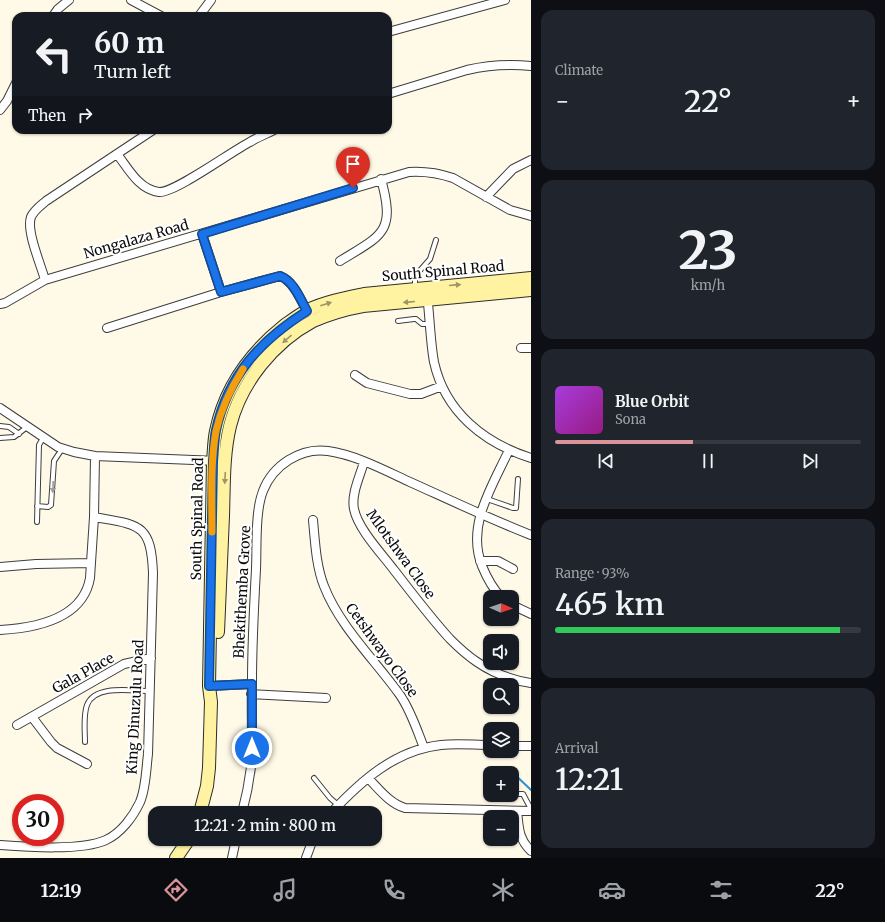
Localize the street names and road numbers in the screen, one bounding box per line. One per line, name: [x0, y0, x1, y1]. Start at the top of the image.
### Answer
street label: Nongalaza Road: [81, 215, 191, 263]
street label: South Spinal Road: [381, 257, 506, 285]
street label: South Spinal Road: [187, 457, 207, 581]
street label: Mlotshwa Close: [363, 506, 439, 602]
street label: Bhekithemba Grove: [230, 525, 254, 659]
street label: Cetshwayo Close: [342, 599, 422, 701]
street label: King Dinuzulu Road: [122, 639, 148, 775]
street label: Gala Place: [49, 649, 117, 697]

